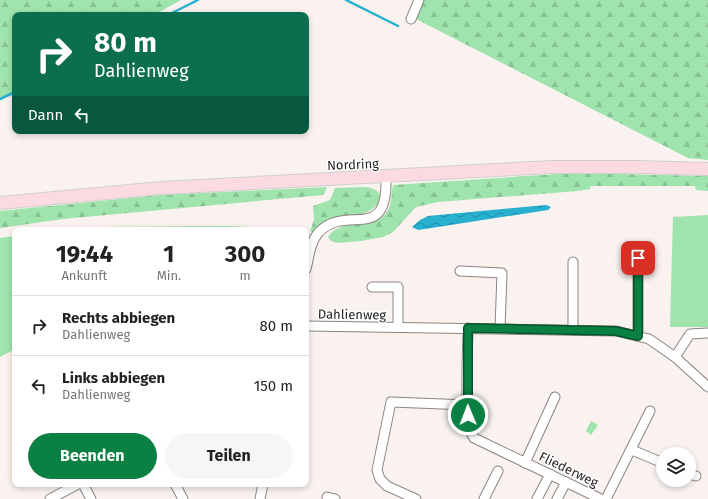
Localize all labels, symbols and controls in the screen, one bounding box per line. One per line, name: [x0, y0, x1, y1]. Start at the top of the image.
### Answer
text: 80 m: [94, 26, 157, 59]
icon: right: [28, 28, 80, 80]
text: Dahlienweg: [94, 60, 189, 82]
icon: left: [71, 104, 93, 126]
text: Dann: [28, 106, 63, 124]
street label: Nordring: [327, 156, 379, 173]
text: 19:44: [56, 240, 113, 268]
text: 1: [163, 240, 174, 268]
text: 300: [225, 240, 265, 268]
pin: [621, 241, 655, 275]
icon: arrive: [627, 247, 649, 269]
text: Ankunft: [61, 268, 107, 283]
text: Min.: [157, 268, 181, 283]
text: m: [240, 268, 251, 283]
street label: Dahlienweg: [318, 306, 386, 323]
text: Rechts abbiegen: [62, 309, 175, 327]
icon: right: [28, 315, 50, 337]
text: 80 m: [260, 317, 293, 335]
text: Dahlienweg: [62, 327, 130, 342]
text: Links abbiegen: [62, 369, 165, 387]
icon: left: [28, 375, 50, 397]
text: 150 m: [254, 377, 293, 395]
text: Dahlienweg: [62, 387, 130, 402]
position arrow: [447, 394, 489, 436]
button: Beenden: [28, 433, 157, 479]
button: Teilen: [165, 433, 293, 479]
map controls: [656, 447, 696, 487]
button: layers: [656, 447, 696, 487]
street label: Fliederweg: [537, 449, 601, 490]

